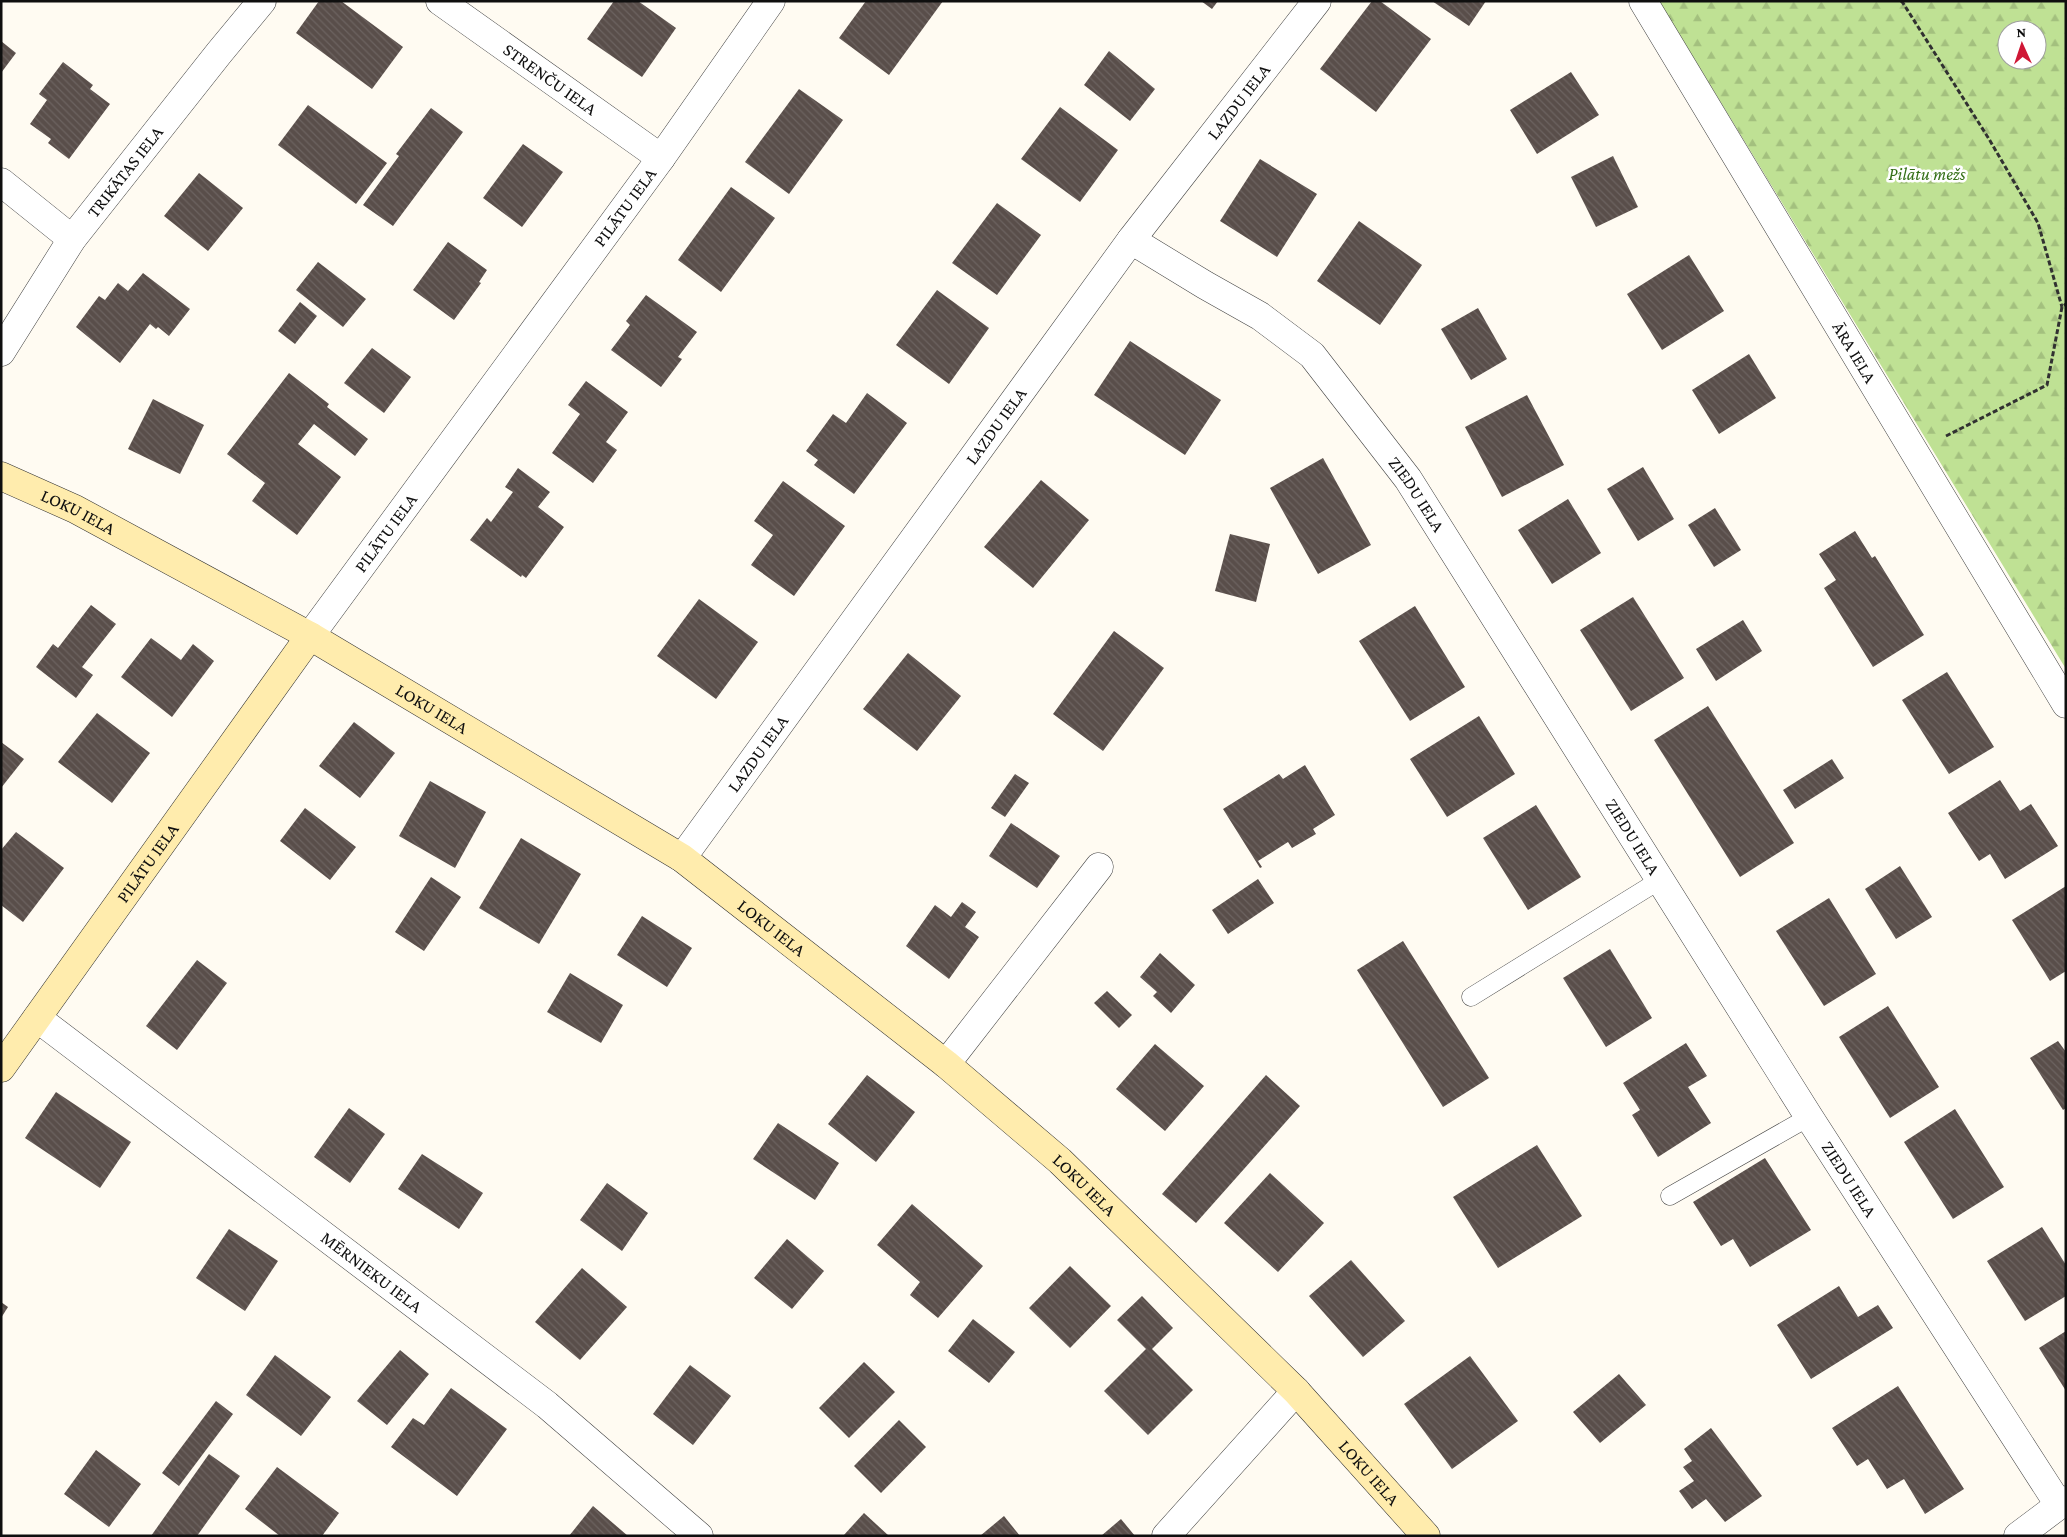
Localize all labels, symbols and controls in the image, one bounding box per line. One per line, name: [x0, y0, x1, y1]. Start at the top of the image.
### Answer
north arrow: [1997, 20, 2047, 70]
text: N: [2016, 24, 2027, 40]
street label: STRENČU IELA: [499, 39, 601, 120]
street label: LAZDU IELA: [1203, 60, 1275, 143]
street label: TRIKĀTAS IELA: [83, 122, 168, 221]
street label: PILĀTU IELA: [589, 163, 661, 250]
park label: Pilātu mežs: [1889, 164, 1966, 184]
street label: ĀRA IELA: [1828, 318, 1881, 387]
street label: LAZDU IELA: [961, 383, 1031, 468]
street label: ZIEDU IELA: [1384, 453, 1449, 536]
street label: LOKU IELA: [38, 485, 119, 539]
street label: PILĀTU IELA: [350, 489, 422, 576]
street label: LOKU IELA: [392, 679, 472, 738]
street label: LAZDU IELA: [723, 711, 793, 796]
street label: ZIEDU IELA: [1601, 795, 1665, 879]
street label: PILĀTU IELA: [113, 819, 183, 906]
street label: LOKU IELA: [734, 895, 810, 961]
street label: ZIEDU IELA: [1817, 1137, 1881, 1221]
street label: LOKU IELA: [1049, 1149, 1121, 1221]
street label: MĒRNIEKU IELA: [317, 1227, 427, 1317]
street label: LOKU IELA: [1335, 1436, 1404, 1510]

